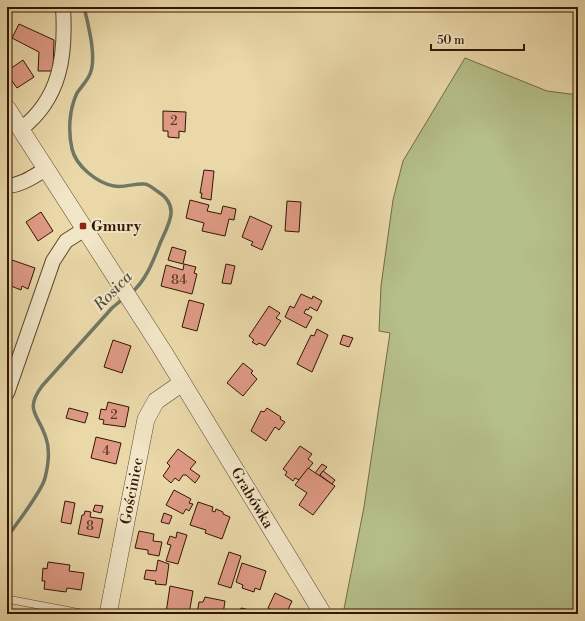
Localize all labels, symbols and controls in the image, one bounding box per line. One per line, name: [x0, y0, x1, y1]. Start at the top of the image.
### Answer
scale bar: [431, 26, 524, 52]
text: 50 m: [437, 33, 465, 48]
house number: 2: [170, 113, 178, 129]
place label: Gmury: [91, 217, 142, 236]
marker: Gmury: [78, 221, 88, 231]
water label: Rosica: [89, 267, 137, 316]
house number: 84: [171, 272, 187, 288]
house number: 2: [110, 407, 118, 423]
house number: 4: [102, 443, 110, 459]
street label: Gościniec: [116, 456, 148, 526]
street label: Grabówka: [226, 464, 278, 532]
house number: 8: [86, 518, 94, 534]

